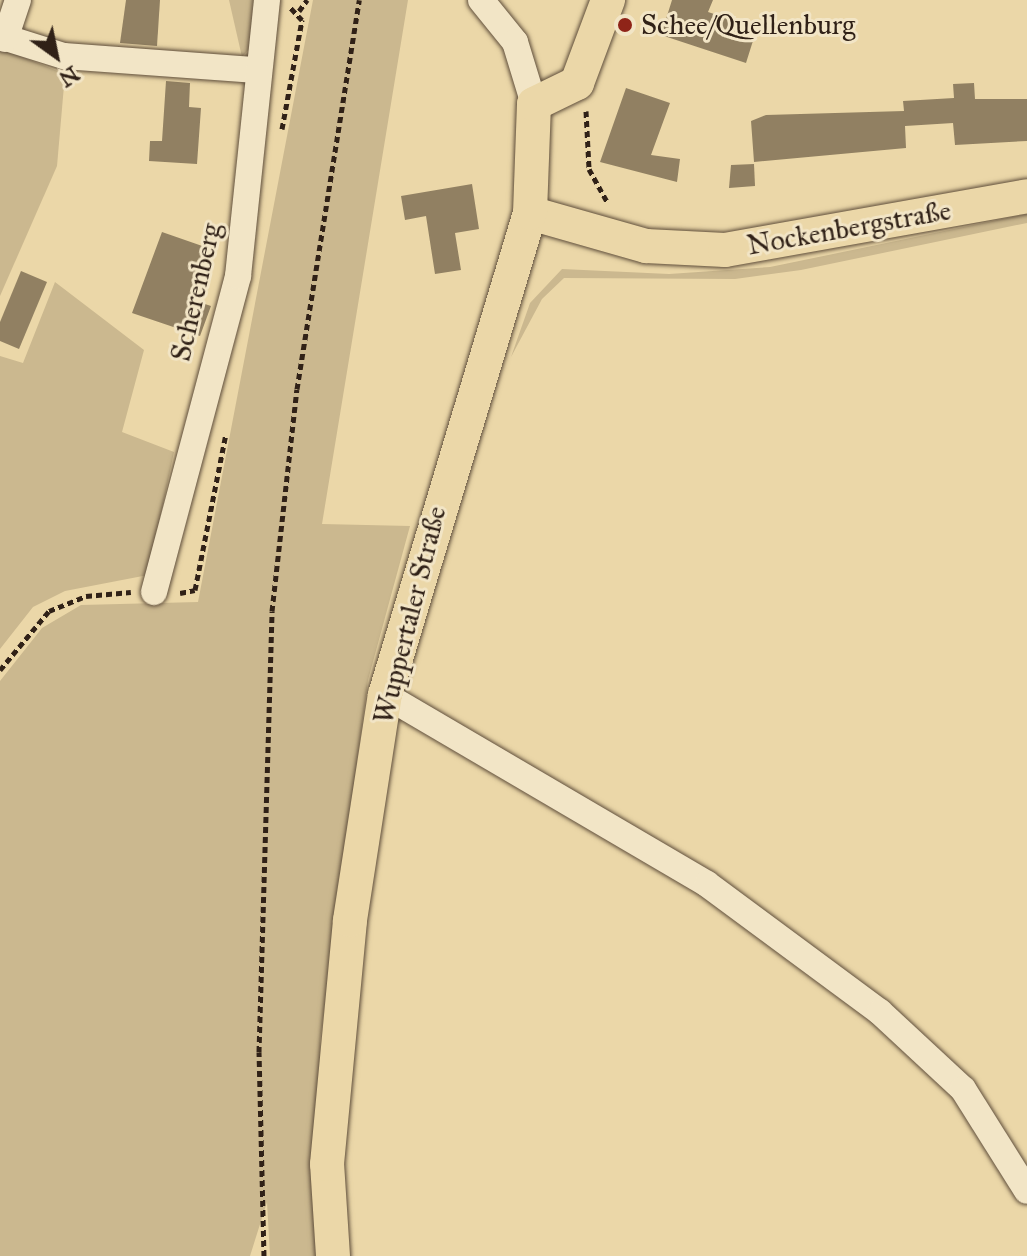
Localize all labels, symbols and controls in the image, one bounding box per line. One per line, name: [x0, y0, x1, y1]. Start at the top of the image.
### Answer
place label: Schee/Quellenburg: [641, 8, 855, 42]
north arrow: [16, 16, 96, 96]
marker: Schee/Quellenburg: [616, 16, 634, 34]
text: N: [54, 60, 85, 93]
street label: Nockenbergstraße: [744, 194, 954, 262]
street label: Scherenberg: [164, 220, 228, 364]
street label: Wuppertaler Straße: [367, 503, 453, 727]

